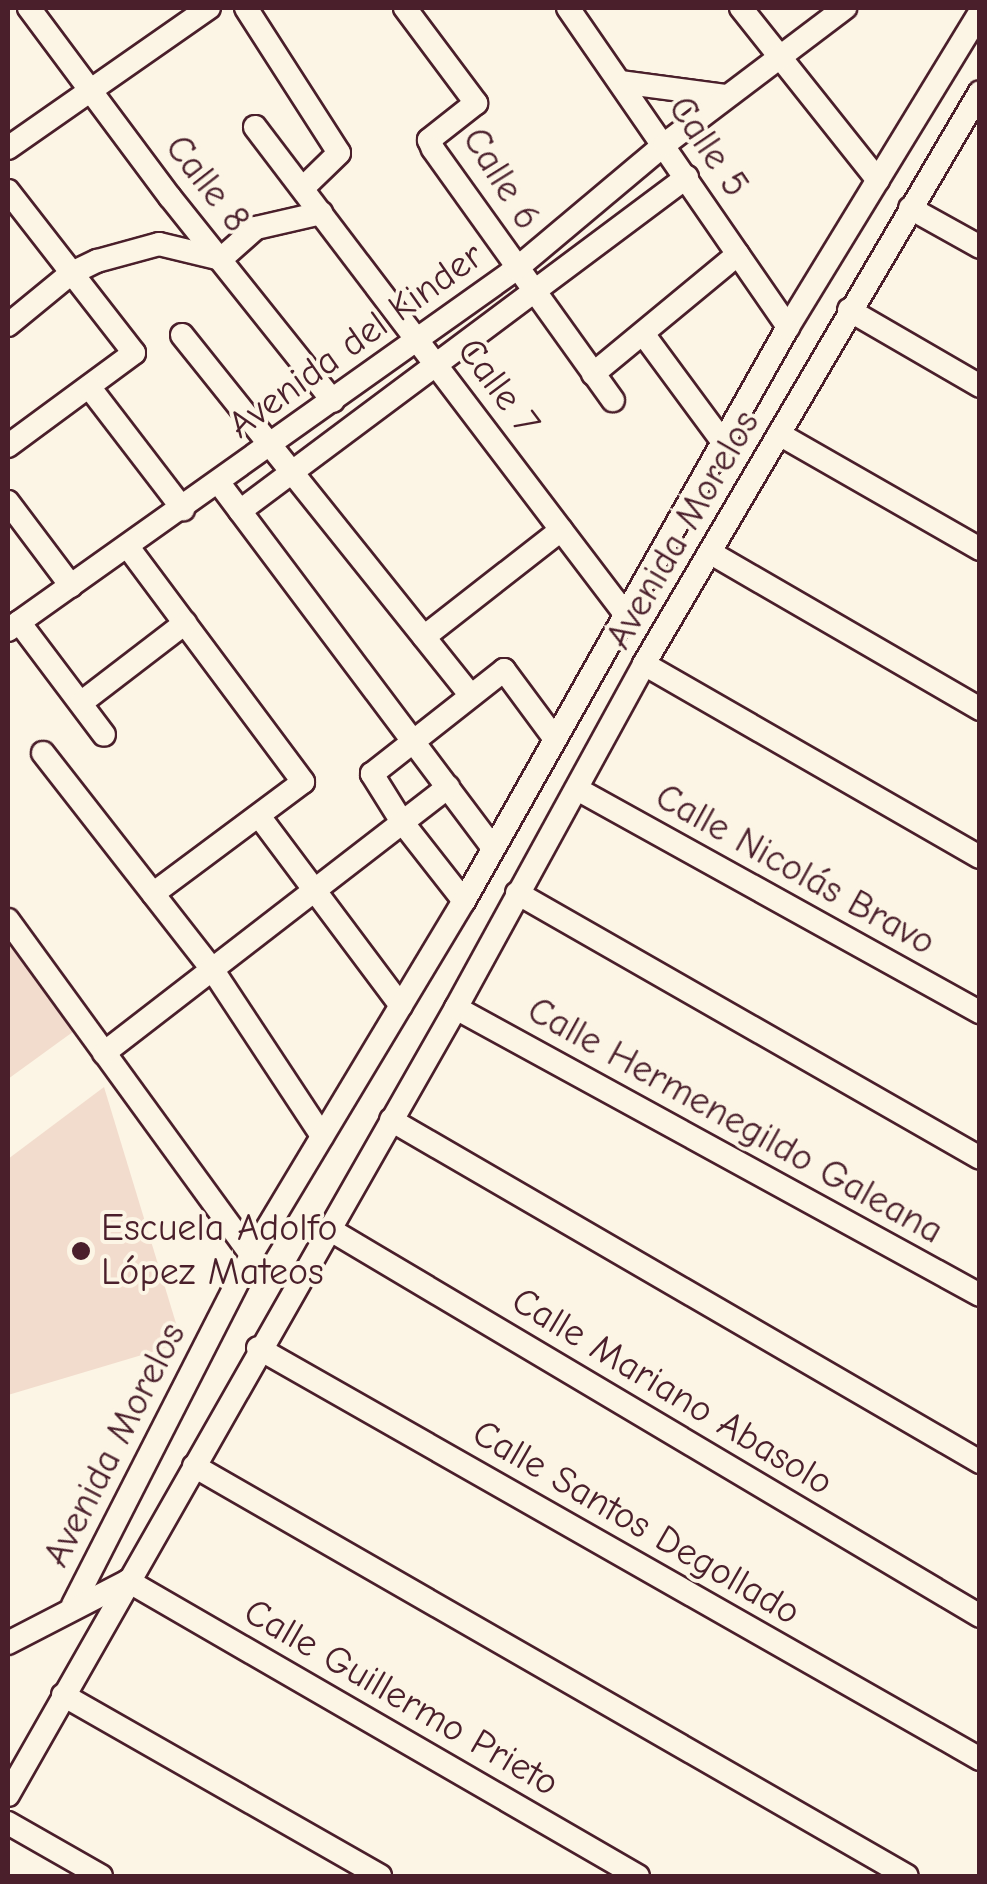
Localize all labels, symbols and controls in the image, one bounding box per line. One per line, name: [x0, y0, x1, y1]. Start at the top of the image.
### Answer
street label: Calle 5: [658, 88, 758, 206]
street label: Calle 6: [452, 119, 550, 239]
street label: Calle 8: [155, 126, 259, 242]
street label: Avenida del Kinder: [220, 233, 492, 449]
street label: Calle 7: [447, 330, 549, 444]
street label: Avenida Morelos: [596, 403, 770, 657]
street label: Calle Nicolás Bravo: [647, 774, 943, 966]
street label: Calle Hermenegildo Galeana: [519, 988, 951, 1254]
place label: Escuela Adolfo López Mateos: [101, 1206, 338, 1296]
marker: Escuela Adolfo López Mateos: [70, 1240, 92, 1262]
street label: Calle Mariano Abasolo: [503, 1278, 841, 1506]
street label: Avenida Morelos: [34, 1315, 196, 1575]
street label: Calle Santos Degollado: [464, 1411, 808, 1635]
street label: Calle Guillermo Prieto: [236, 1589, 566, 1807]

